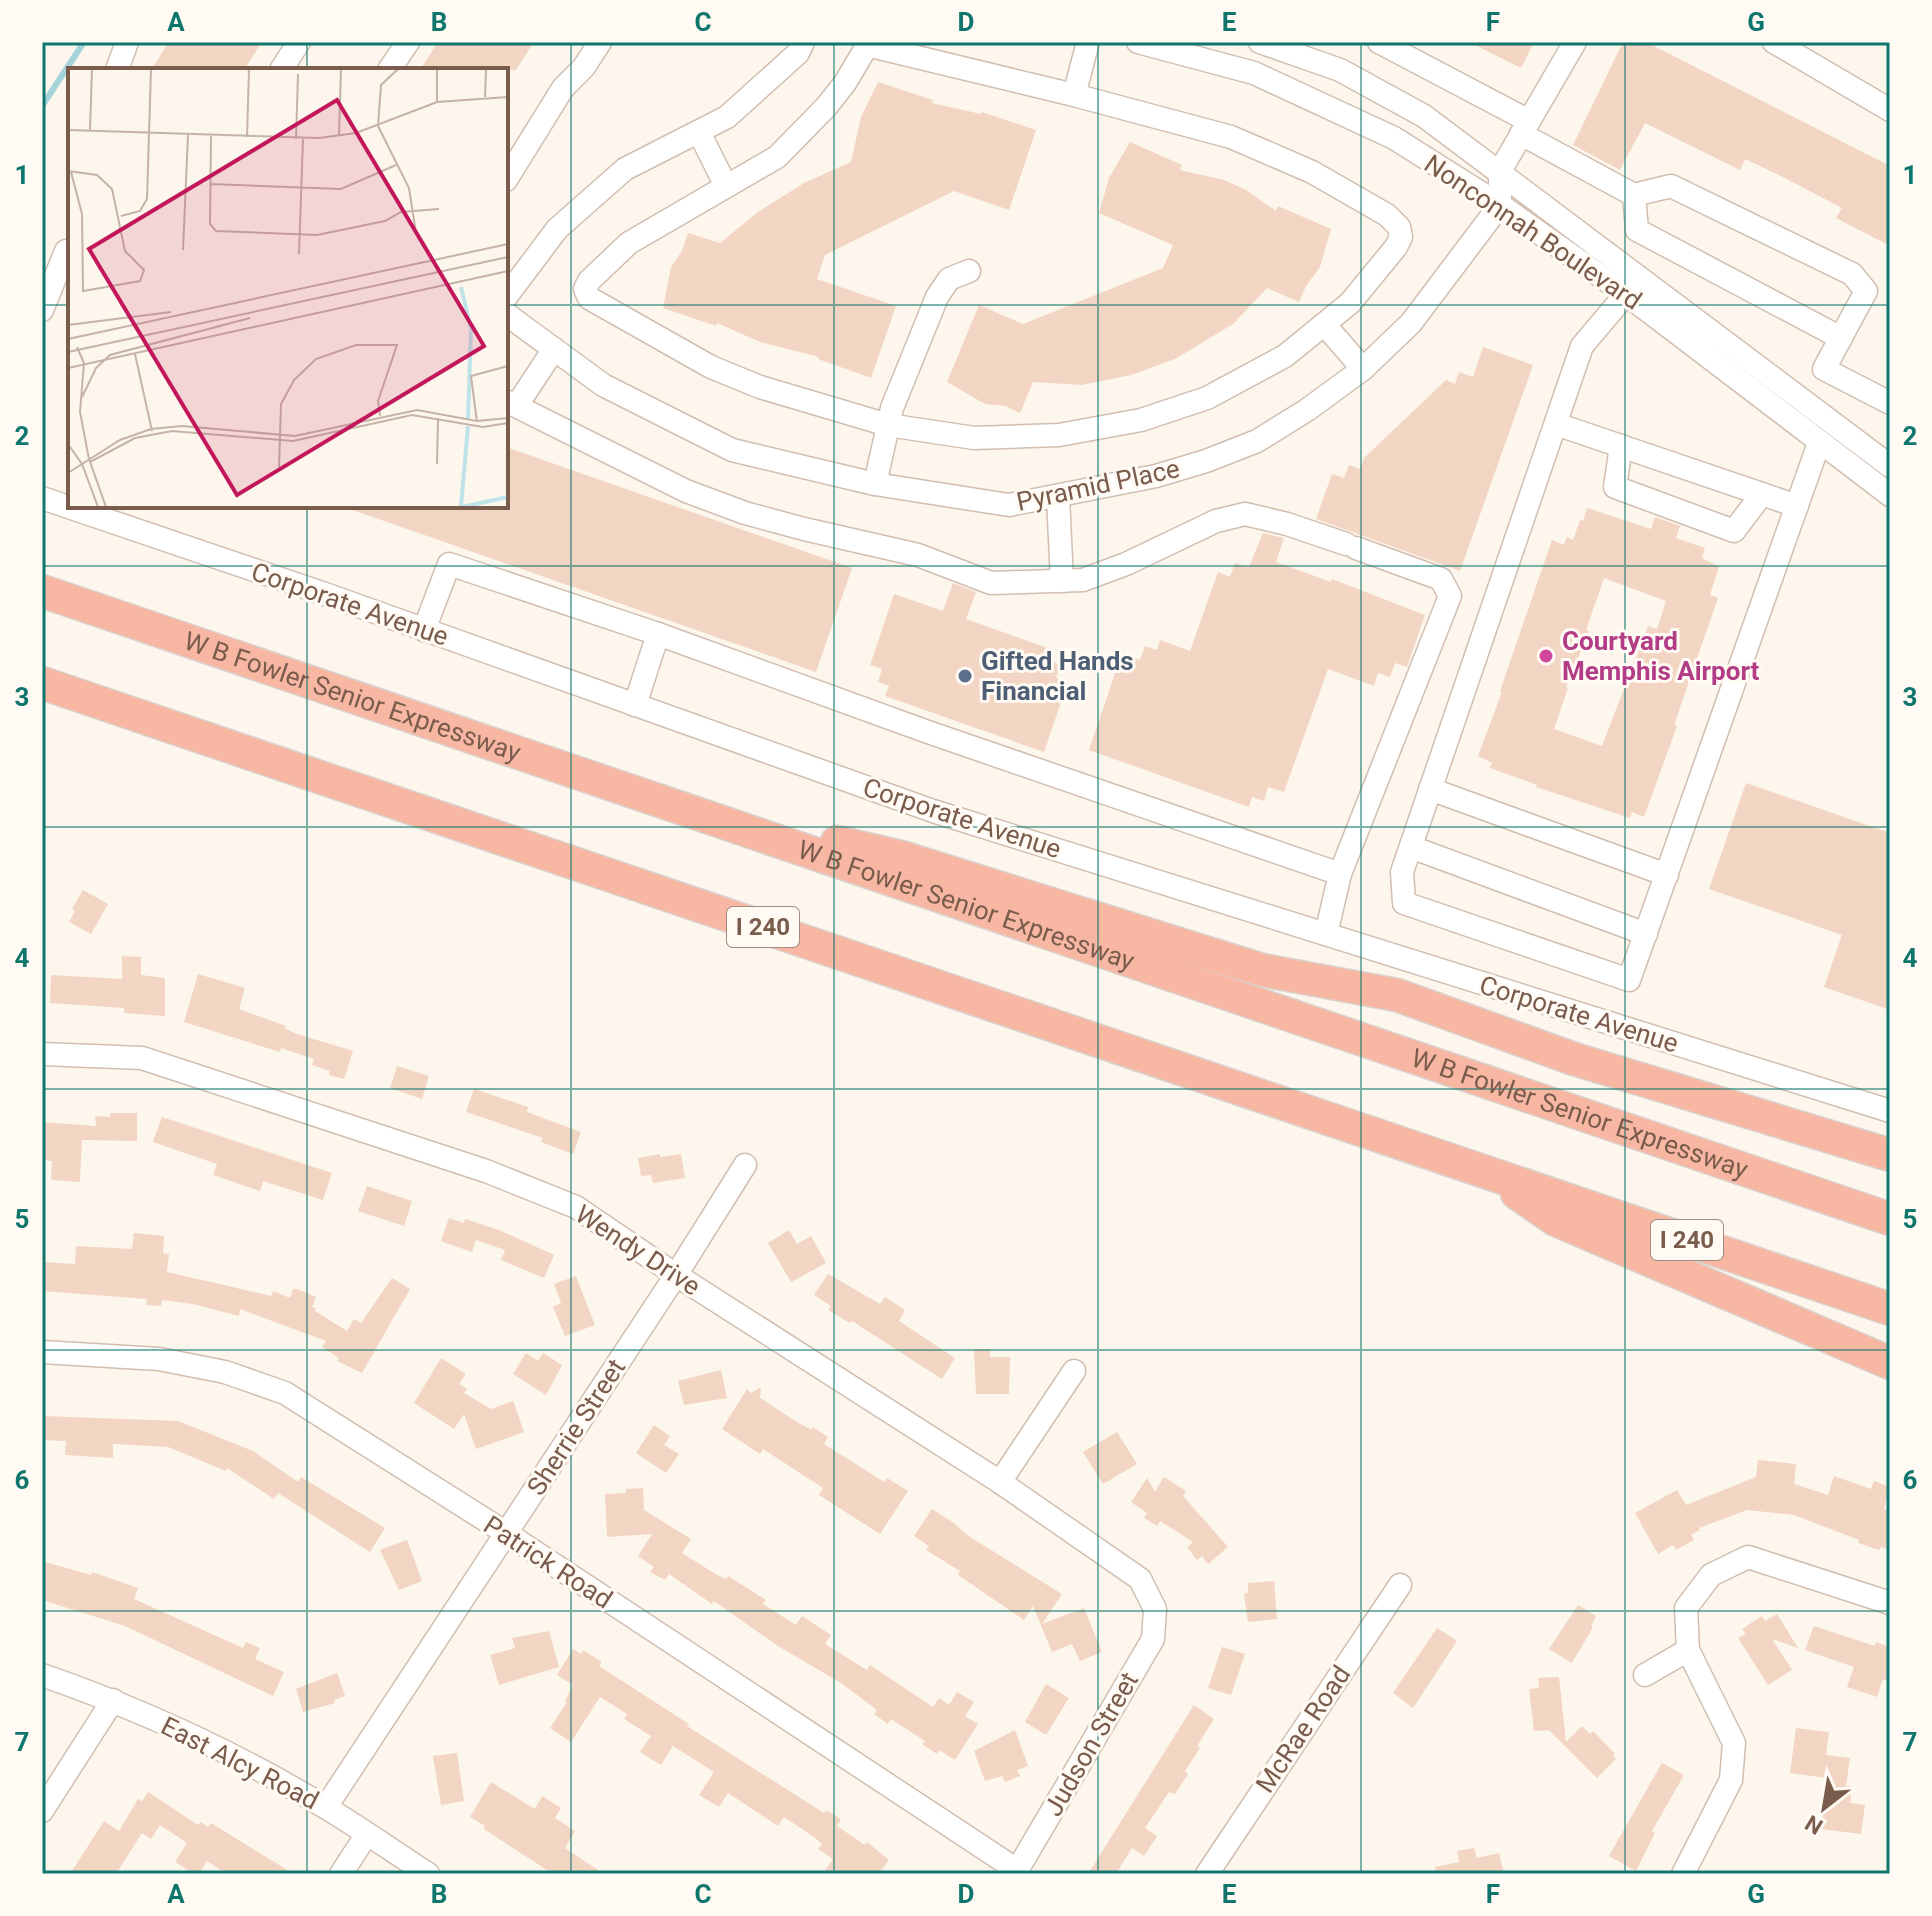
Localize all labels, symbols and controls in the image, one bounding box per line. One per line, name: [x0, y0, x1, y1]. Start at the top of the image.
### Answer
text: A: [167, 7, 185, 37]
text: B: [431, 7, 447, 37]
text: C: [694, 7, 712, 37]
text: D: [958, 7, 974, 37]
text: E: [1222, 7, 1237, 37]
text: F: [1486, 7, 1500, 37]
text: G: [1747, 7, 1765, 37]
inset map: [68, 68, 508, 508]
street label: Nonconnah Boulevard: [1419, 148, 1647, 316]
text: 1: [15, 160, 29, 190]
text: 1: [1903, 160, 1917, 190]
text: 2: [15, 421, 29, 451]
text: 2: [1903, 421, 1917, 451]
street label: Pyramid Place: [1014, 453, 1182, 517]
street label: Corporate Avenue: [248, 556, 452, 652]
street label: W B Fowler Senior Expressway: [180, 625, 525, 768]
place label: Courtyard Memphis Airport: [1562, 626, 1760, 686]
place label: Gifted Hands Financial: [981, 646, 1134, 706]
marker: Courtyard Memphis Airport: [1537, 647, 1555, 665]
marker: Gifted Hands Financial: [956, 667, 974, 685]
text: 3: [15, 682, 29, 712]
text: 3: [1903, 682, 1917, 712]
street label: Corporate Avenue: [859, 772, 1065, 864]
street label: W B Fowler Senior Expressway: [794, 834, 1138, 976]
road number: I 240: [727, 907, 799, 947]
text: 4: [15, 943, 30, 973]
text: 4: [1903, 943, 1918, 973]
street label: Corporate Avenue: [1476, 970, 1682, 1058]
street label: W B Fowler Senior Expressway: [1408, 1042, 1752, 1185]
street label: Wendy Drive: [570, 1199, 706, 1301]
text: 5: [15, 1204, 29, 1234]
text: 5: [1903, 1204, 1917, 1234]
road number: I 240: [1651, 1220, 1723, 1260]
street label: Sherrie Street: [521, 1353, 631, 1501]
text: 6: [15, 1465, 30, 1495]
text: 6: [1903, 1465, 1918, 1495]
street label: Patrick Road: [478, 1509, 618, 1615]
street label: McRae Road: [1250, 1660, 1356, 1798]
street label: Judson Street: [1038, 1667, 1144, 1821]
street label: East Alcy Road: [156, 1710, 324, 1816]
text: 7: [15, 1727, 29, 1757]
text: 7: [1903, 1727, 1917, 1757]
north arrow: [1784, 1768, 1864, 1848]
text: N: [1801, 1810, 1827, 1839]
text: A: [167, 1879, 185, 1909]
text: B: [431, 1879, 447, 1909]
text: C: [694, 1879, 712, 1909]
text: D: [958, 1879, 974, 1909]
text: E: [1222, 1879, 1237, 1909]
text: F: [1486, 1879, 1500, 1909]
text: G: [1747, 1879, 1765, 1909]

